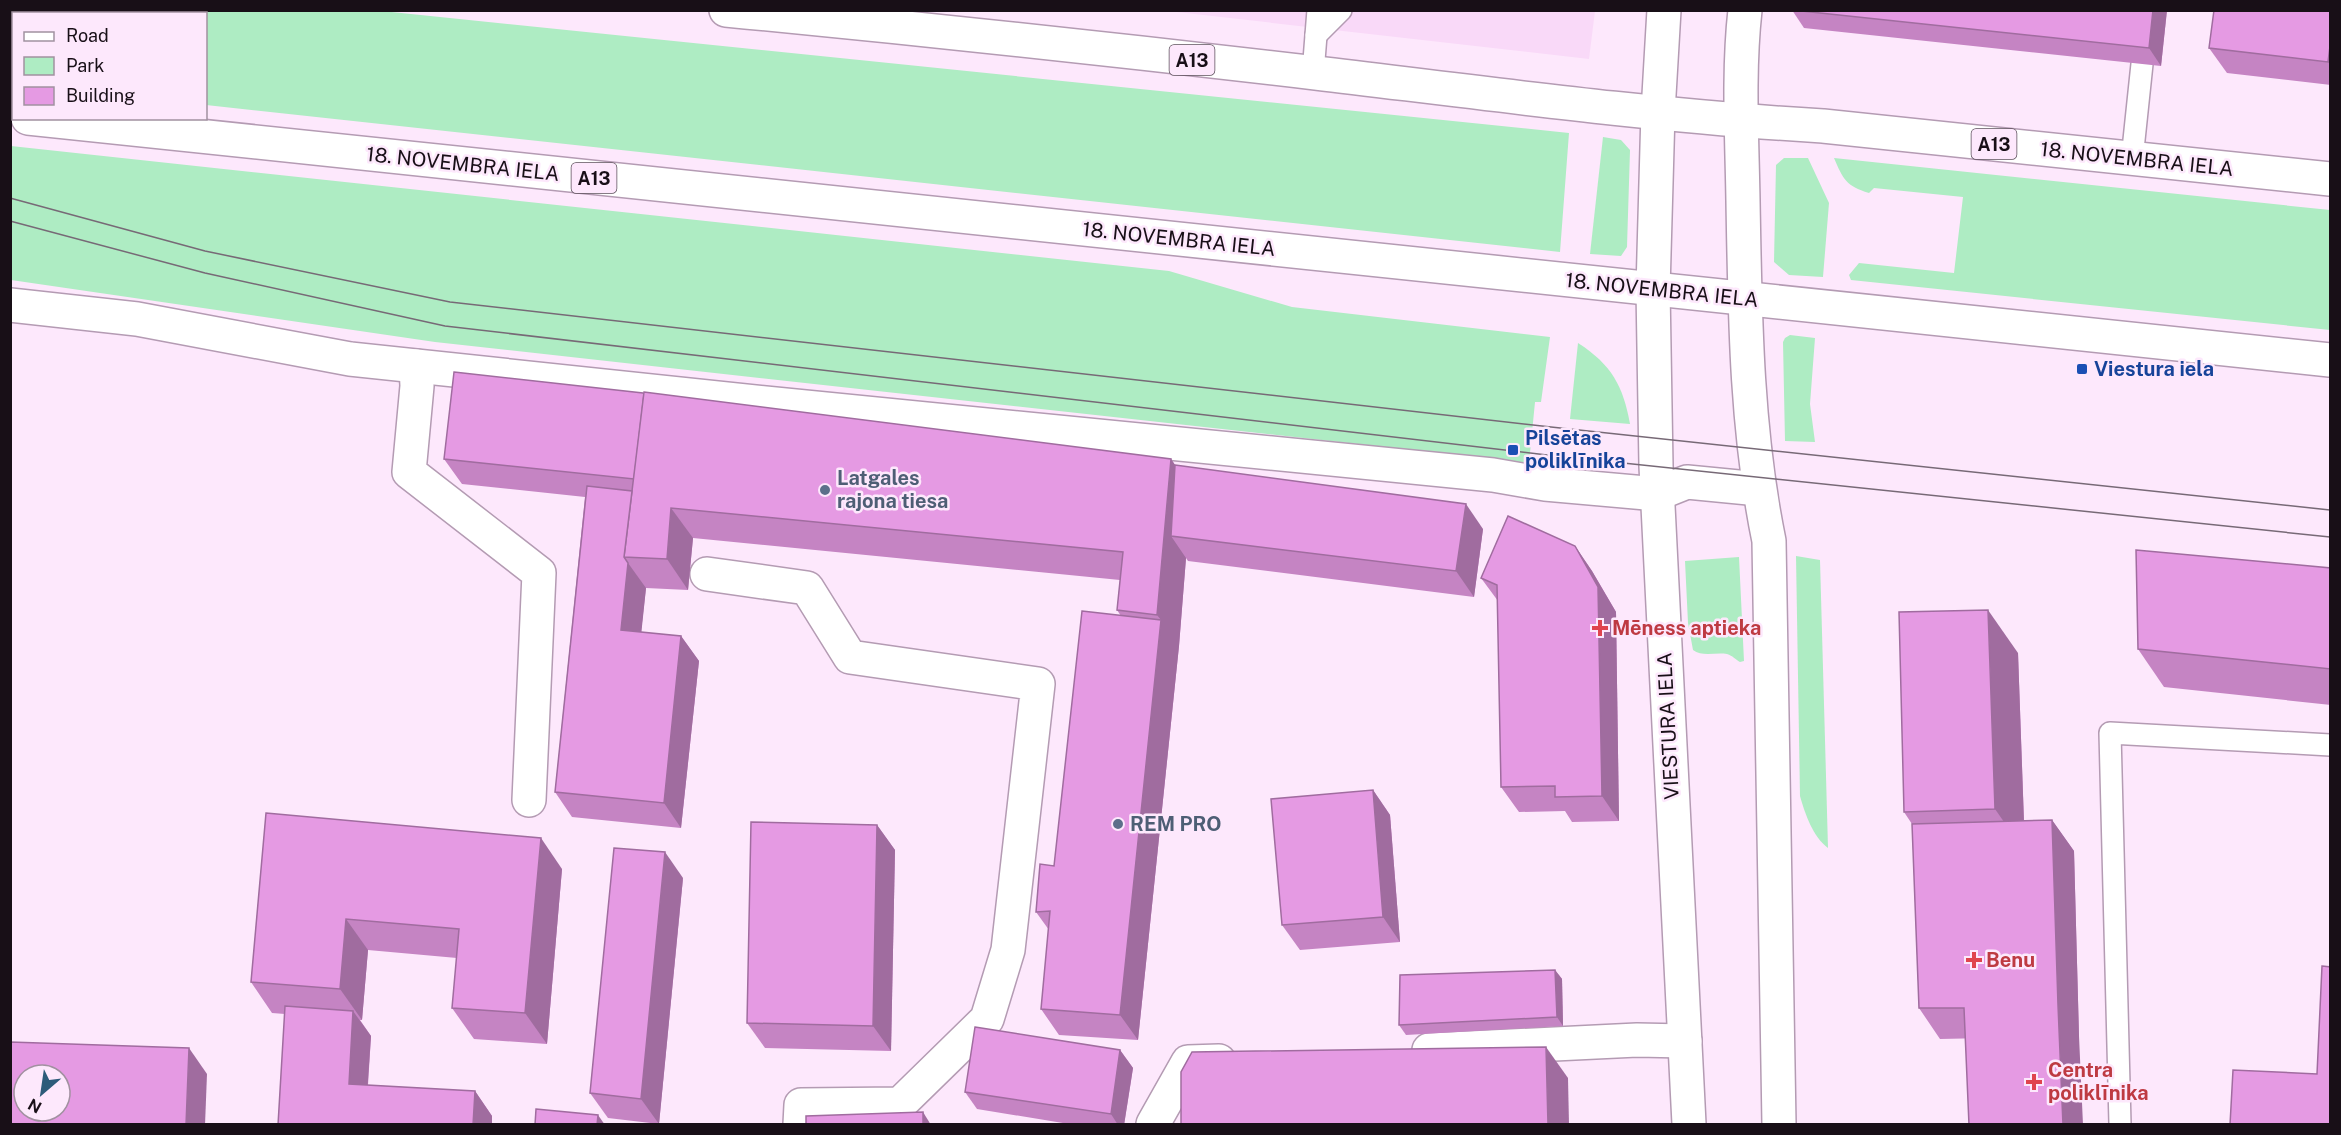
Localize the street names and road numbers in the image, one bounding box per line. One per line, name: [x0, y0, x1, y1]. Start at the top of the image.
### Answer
road number: A13: [1170, 45, 1214, 75]
road number: A13: [1972, 129, 2016, 159]
street label: 18. NOVEMBRA IELA: [2039, 137, 2235, 181]
street label: 18. NOVEMBRA IELA: [365, 142, 561, 186]
road number: A13: [572, 163, 616, 193]
street label: 18. NOVEMBRA IELA: [1081, 217, 1277, 261]
street label: 18. NOVEMBRA IELA: [1564, 268, 1760, 312]
street label: VIESTURA IELA: [1652, 652, 1684, 800]

